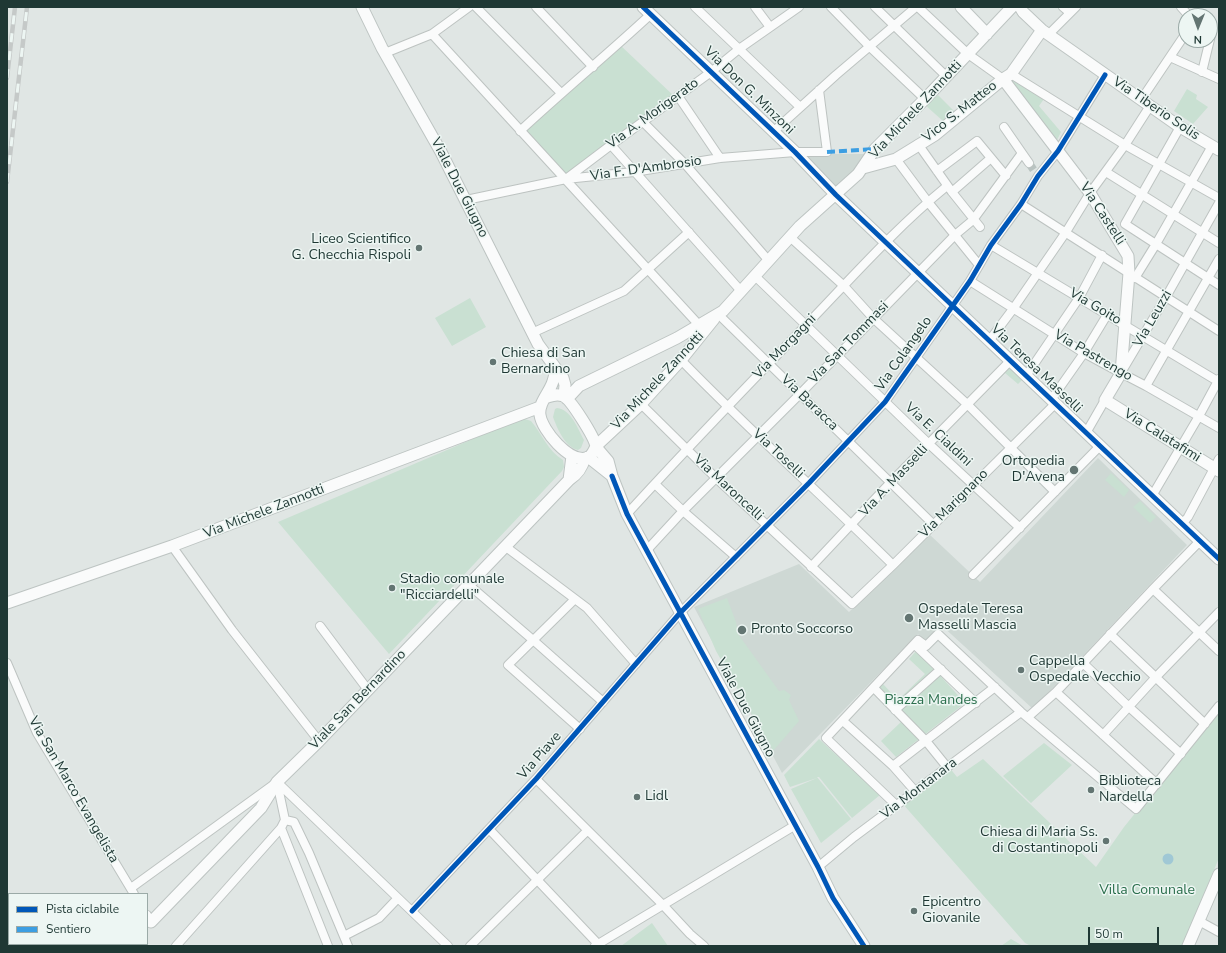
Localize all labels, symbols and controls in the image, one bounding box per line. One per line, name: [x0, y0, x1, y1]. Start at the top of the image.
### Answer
north arrow: [1178, 8, 1218, 48]
text: N: [1194, 32, 1202, 47]
street label: Via Don G. Minzoni: [700, 44, 798, 138]
street label: Via Michele Zannotti: [866, 57, 966, 163]
street label: Via Tiberio Solis: [1109, 74, 1203, 144]
street label: Via A. Morigerato: [604, 75, 702, 153]
street label: Vico S. Matteo: [919, 78, 1001, 146]
street label: Viale Due Giugno: [427, 135, 491, 241]
street label: Via F. D'Ambrosio: [589, 153, 703, 185]
street label: Via Castelli: [1076, 180, 1128, 248]
place label: Liceo Scientifico G. Checchia Rispoli: [291, 232, 411, 264]
marker: Liceo Scientifico G. Checchia Rispoli: [414, 243, 424, 253]
street label: Via Goito: [1066, 285, 1124, 329]
street label: Via Leuzzi: [1130, 288, 1176, 350]
street label: Via San Tommasi: [805, 298, 893, 388]
street label: Via Morgagni: [750, 311, 820, 383]
street label: Via Colangelo: [872, 313, 936, 395]
street label: Via Teresa Masselli: [987, 321, 1085, 417]
street label: Via Pastrengo: [1051, 327, 1135, 385]
street label: Via Michele Zannotti: [608, 328, 708, 434]
place label: Chiesa di San Bernardino: [501, 346, 586, 378]
marker: Chiesa di San Bernardino: [488, 357, 498, 367]
street label: Via Baracca: [777, 371, 841, 435]
street label: Via E. Cialdini: [901, 400, 975, 470]
street label: Via Calatafimi: [1120, 406, 1204, 466]
street label: Via Toselli: [749, 426, 807, 482]
street label: Via A. Masselli: [856, 441, 932, 521]
street label: Via Maroncelli: [690, 451, 766, 525]
place label: Ortopedia D'Avena: [1002, 454, 1065, 486]
marker: Ortopedia D'Avena: [1068, 464, 1080, 476]
street label: Via Marignano: [916, 466, 992, 542]
street label: Via Michele Zannotti: [201, 481, 327, 543]
place label: Stadio comunale "Ricciardelli": [400, 572, 505, 604]
marker: Stadio comunale "Ricciardelli": [387, 583, 397, 593]
place label: Ospedale Teresa Masselli Mascia: [918, 602, 1023, 634]
marker: Ospedale Teresa Masselli Mascia: [903, 612, 915, 624]
place label: Pronto Soccorso: [751, 622, 853, 638]
marker: Pronto Soccorso: [736, 624, 748, 636]
street label: Viale San Bernardino: [306, 647, 410, 753]
place label: Cappella Ospedale Vecchio: [1029, 654, 1141, 686]
street label: Viale Due Giugno: [712, 656, 778, 760]
marker: Cappella Ospedale Vecchio: [1016, 665, 1026, 675]
park label: Piazza Mandes: [884, 693, 978, 709]
street label: Via San Marco Evangelista: [24, 714, 122, 866]
street label: Via Piave: [515, 729, 565, 783]
street label: Via Montanara: [877, 755, 961, 823]
place label: Biblioteca Nardella: [1099, 774, 1161, 806]
marker: Biblioteca Nardella: [1086, 785, 1096, 795]
place label: Lidl: [645, 789, 668, 805]
marker: Lidl: [632, 792, 642, 802]
place label: Chiesa di Maria Ss. di Costantinopoli: [980, 825, 1098, 858]
marker: Chiesa di Maria Ss. di Costantinopoli: [1101, 836, 1111, 846]
park label: Villa Comunale: [1099, 883, 1195, 899]
legend: [8, 893, 148, 945]
place label: Epicentro Giovanile: [922, 895, 981, 928]
text: Pista ciclabile: [46, 901, 119, 917]
marker: Epicentro Giovanile: [909, 906, 919, 916]
scale bar: [1090, 919, 1161, 945]
text: Sentiero: [46, 921, 91, 937]
text: 50 m: [1095, 926, 1123, 942]

